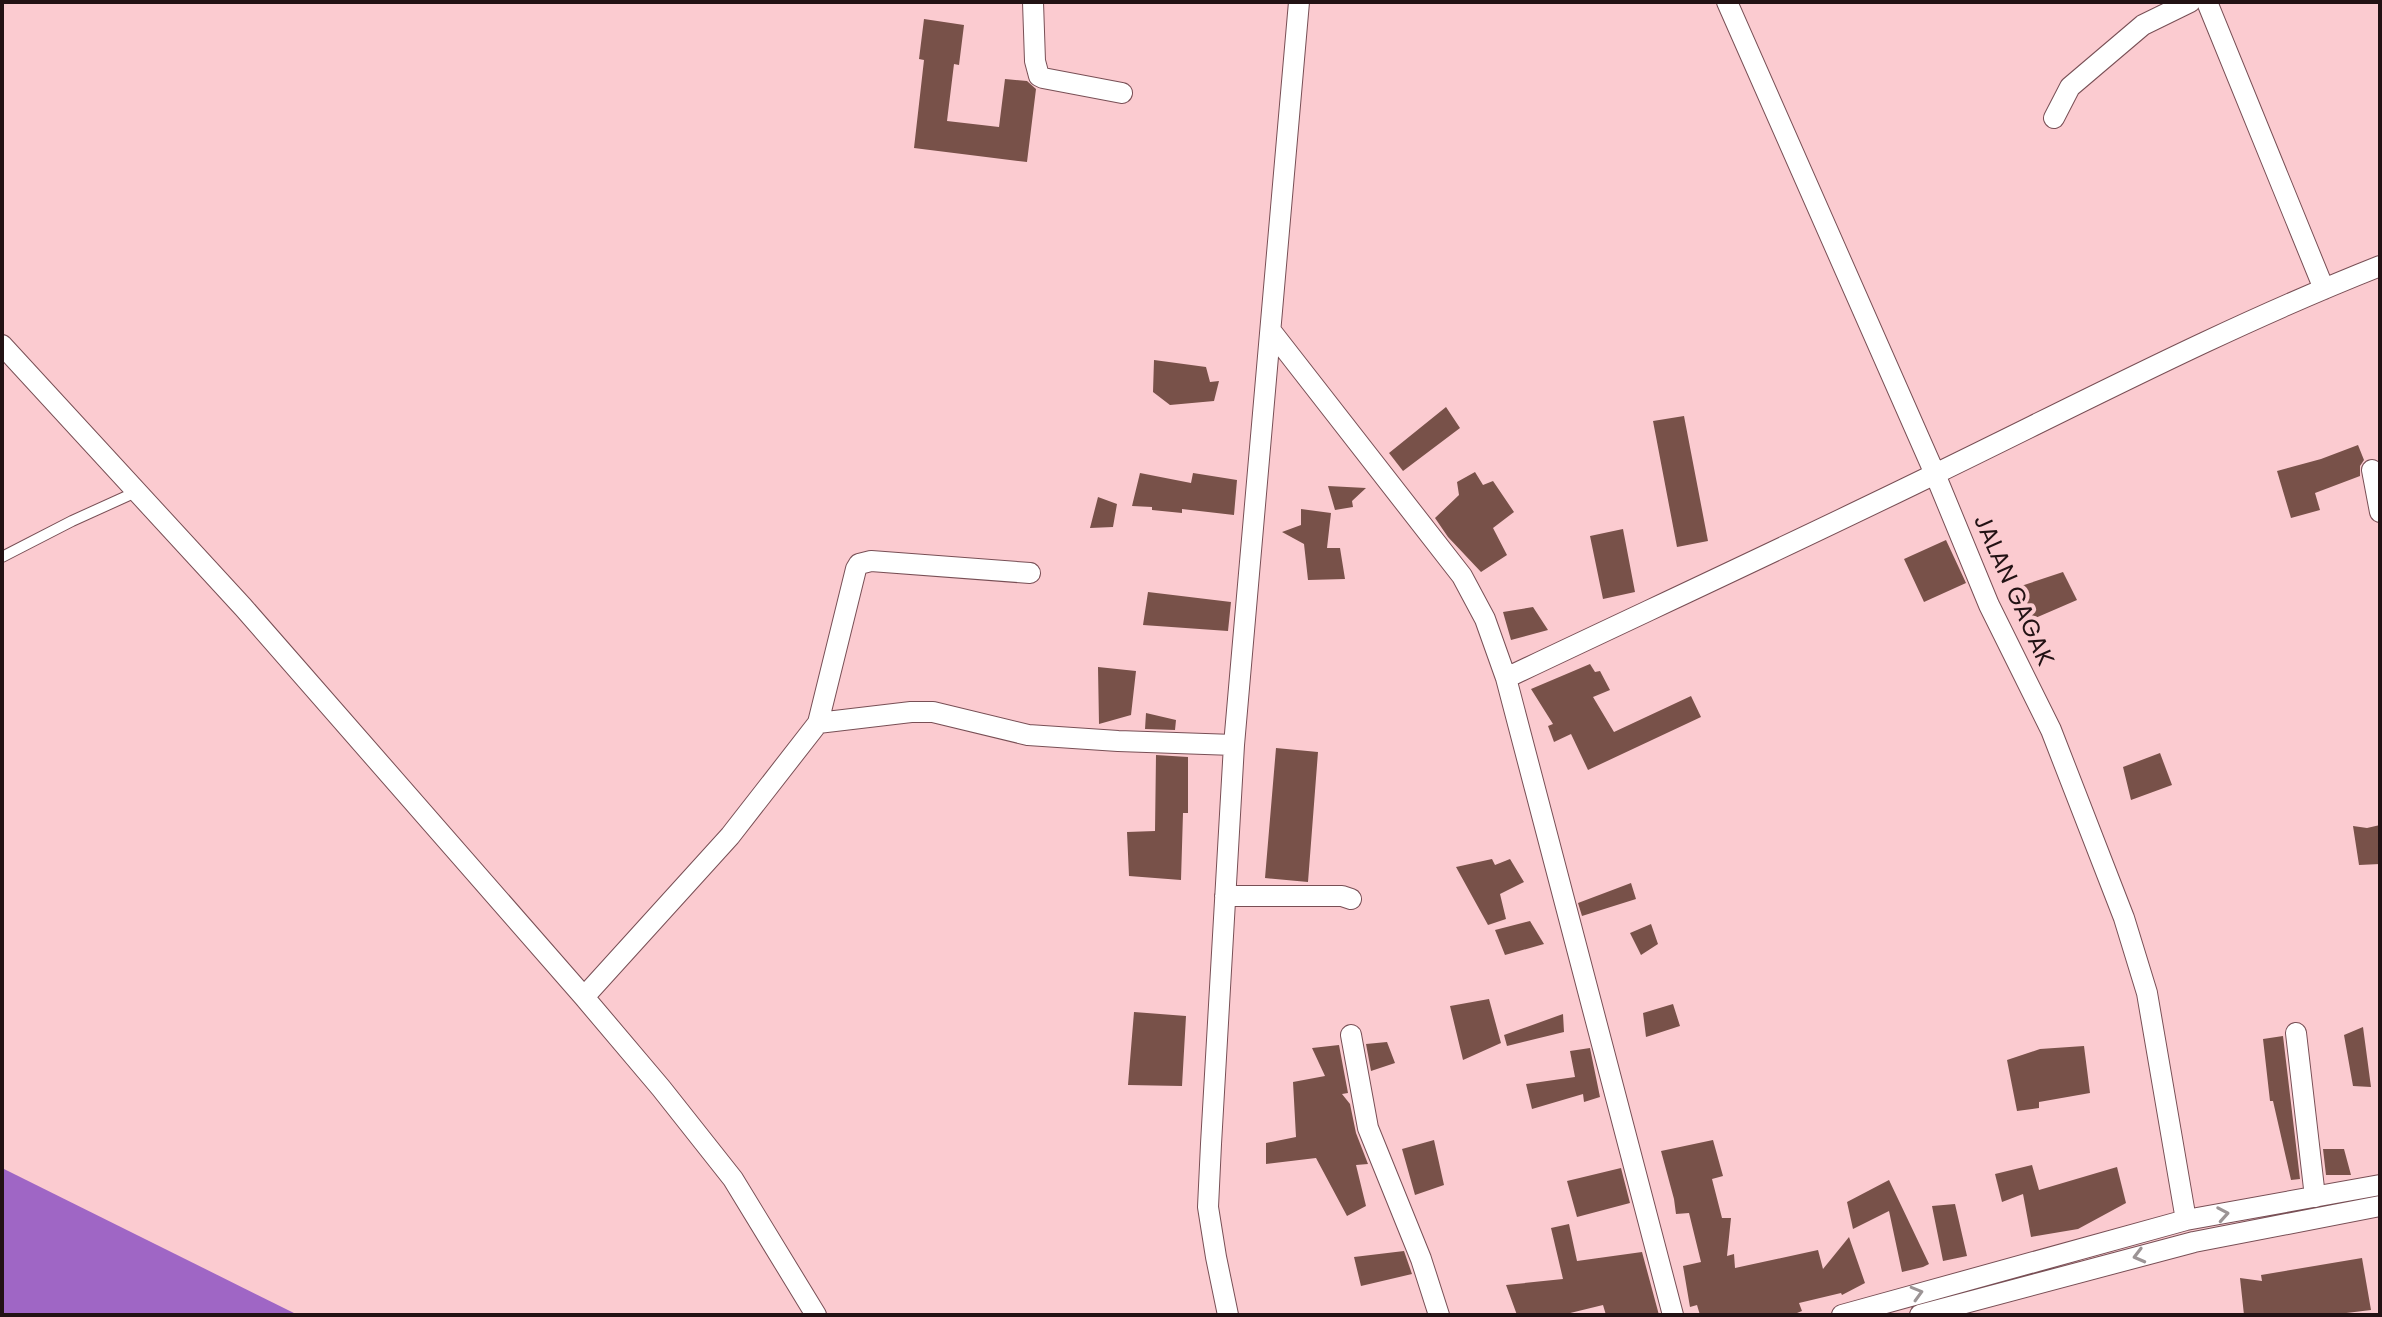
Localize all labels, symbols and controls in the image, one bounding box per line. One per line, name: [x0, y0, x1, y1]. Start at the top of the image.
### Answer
street label: JALAN GAGAK: [1966, 509, 2063, 671]
one-way arrow: [2216, 1206, 2230, 1223]
one-way arrow: [2133, 1247, 2147, 1264]
one-way arrow: [1910, 1286, 1924, 1302]

